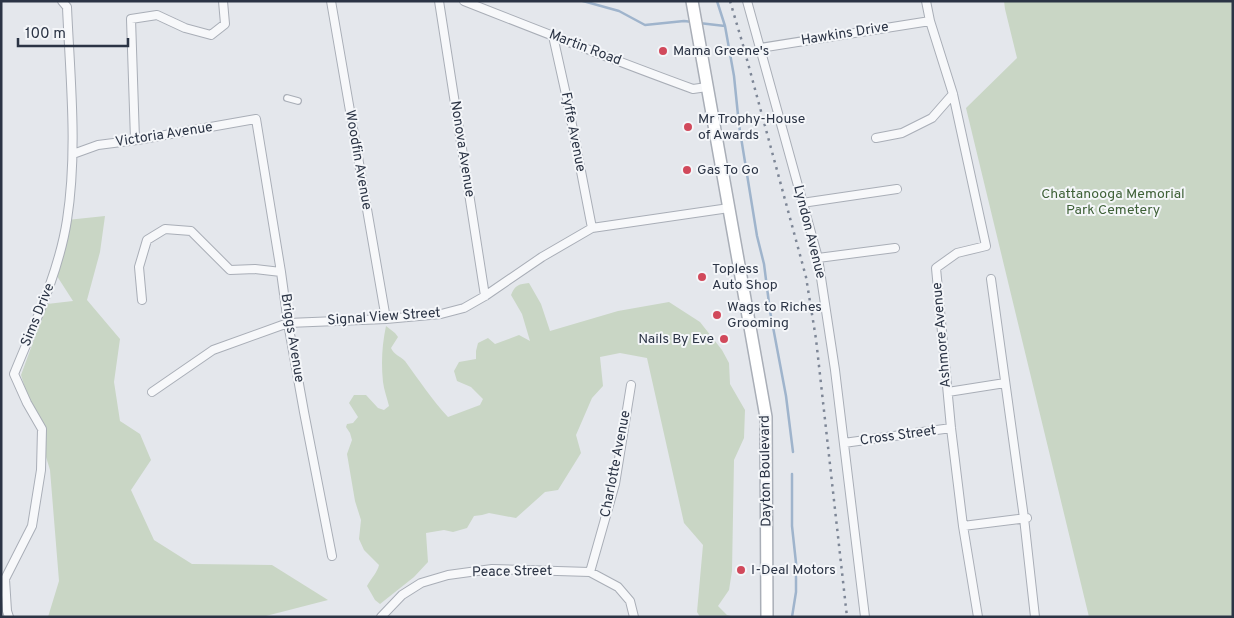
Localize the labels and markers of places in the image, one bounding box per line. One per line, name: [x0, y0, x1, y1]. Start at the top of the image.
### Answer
place label: Mama Greene's: [673, 43, 769, 60]
marker: Mama Greene's: [657, 45, 669, 57]
place label: Mr Trophy-House of Awards: [698, 111, 805, 144]
marker: Mr Trophy-House of Awards: [682, 121, 694, 133]
place label: Gas To Go: [697, 162, 759, 179]
marker: Gas To Go: [681, 164, 693, 176]
place label: Topless Auto Shop: [712, 261, 778, 294]
marker: Topless Auto Shop: [696, 271, 708, 283]
place label: Wags to Riches Grooming: [727, 299, 822, 332]
marker: Wags to Riches Grooming: [711, 309, 723, 321]
place label: Nails By Eve: [638, 331, 714, 348]
marker: Nails By Eve: [718, 333, 730, 345]
place label: I-Deal Motors: [751, 562, 836, 579]
marker: I-Deal Motors: [735, 564, 747, 576]

